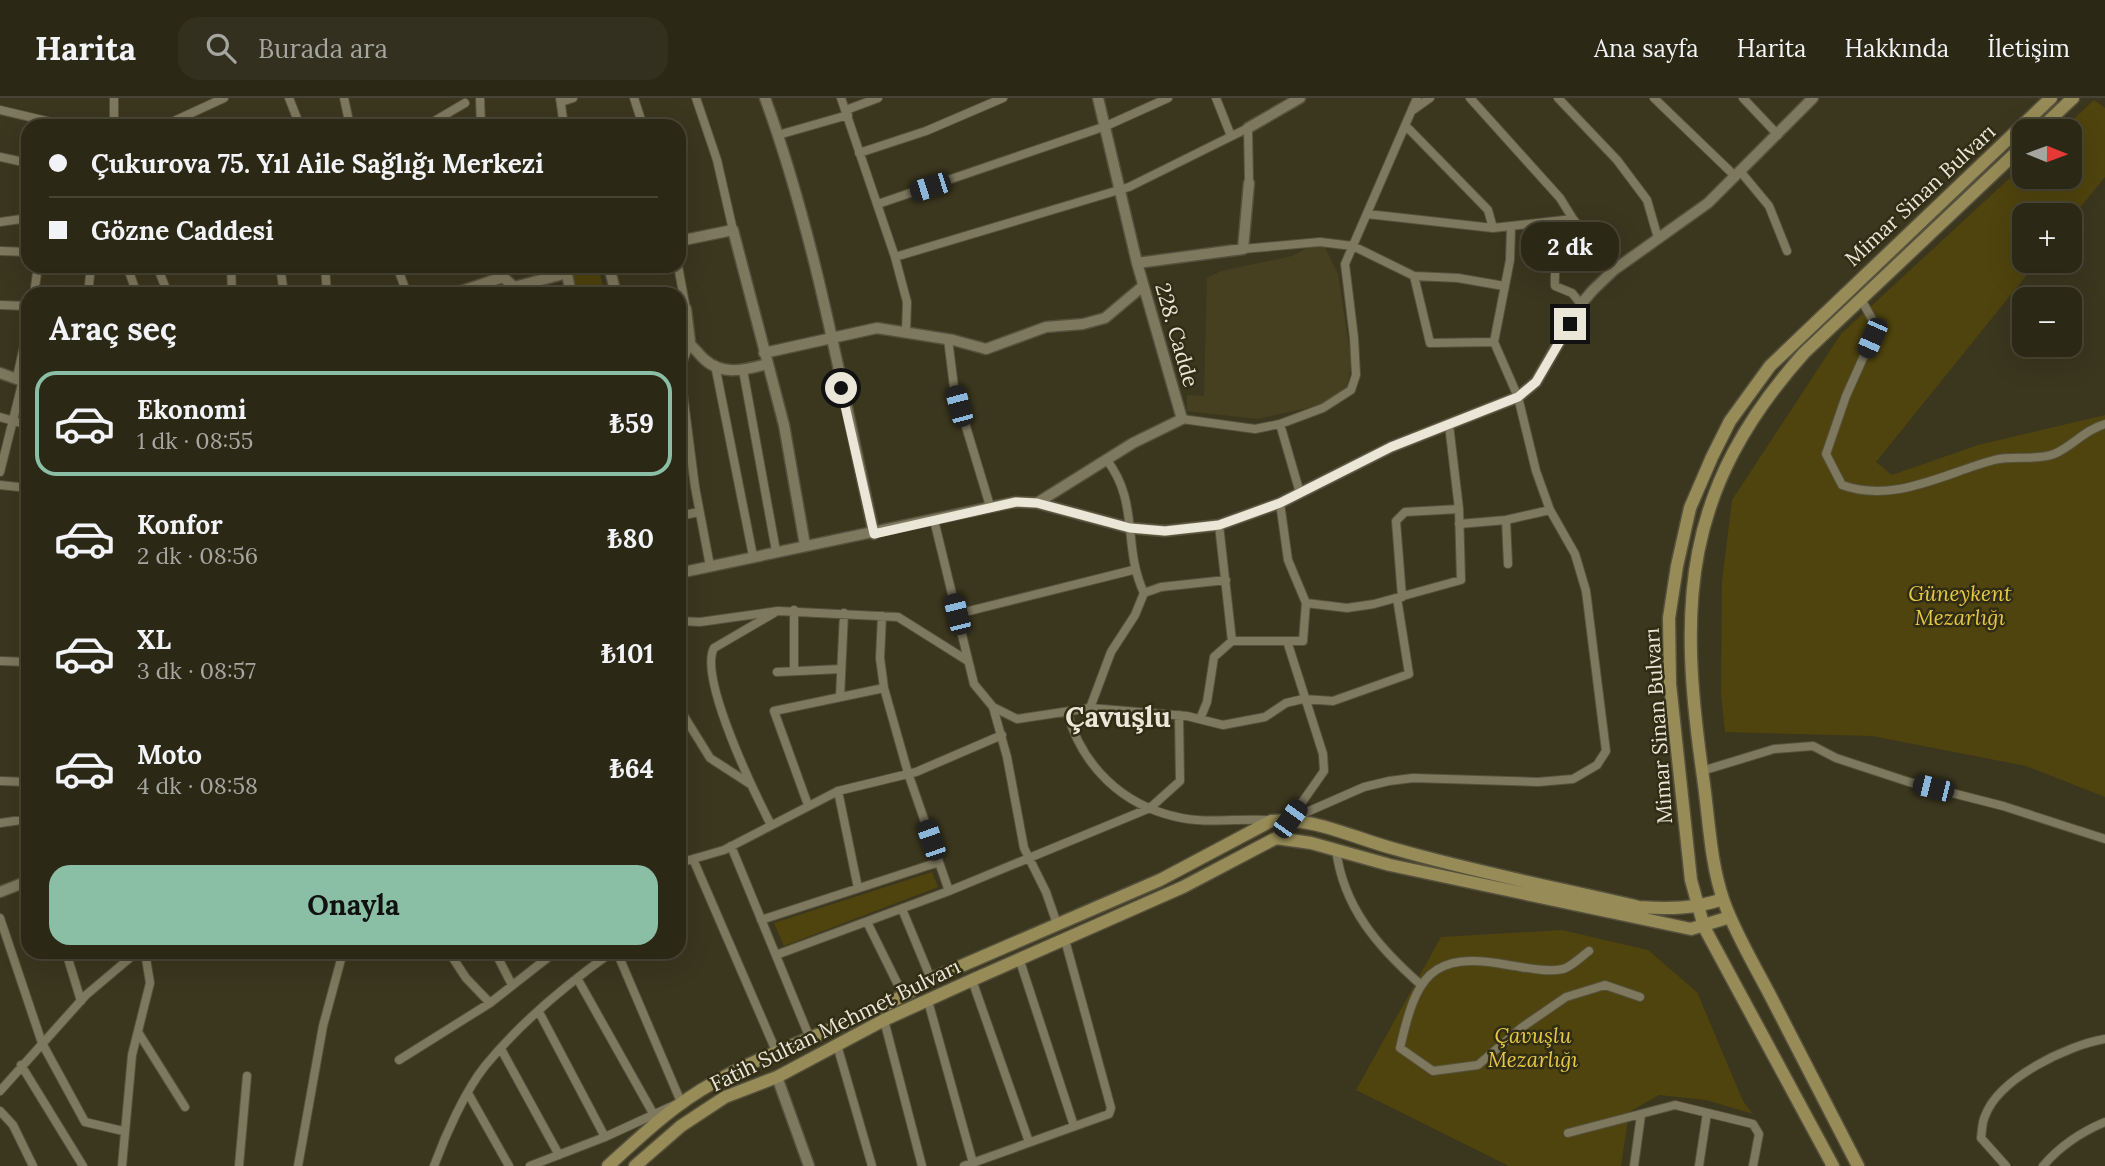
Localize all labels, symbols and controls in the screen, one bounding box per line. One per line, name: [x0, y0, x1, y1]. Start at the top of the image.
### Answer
search box: [178, 17, 668, 80]
text: Harita: [35, 27, 136, 69]
icon: search: [202, 29, 240, 67]
text: Burada ara: [258, 32, 388, 65]
text: Ana sayfa: [1594, 33, 1699, 64]
text: Harita: [1737, 33, 1806, 64]
text: Hakkında: [1844, 33, 1949, 64]
text: İletişim: [1987, 33, 2070, 64]
street label: Mimar Sinan Bulvarı: [1839, 118, 2001, 272]
north arrow: [2012, 119, 2082, 189]
map controls: [2012, 119, 2082, 357]
text: Çukurova 75. Yıl Aile Sağlığı Merkezi: [91, 147, 544, 180]
car: [907, 171, 954, 203]
button: +: [2012, 203, 2082, 273]
text: Gözne Caddesi: [91, 214, 274, 247]
callout: 2 dk: [1521, 222, 1619, 272]
text: 2 dk: [1547, 232, 1593, 261]
street label: 228. Cadde: [1149, 280, 1205, 390]
button: −: [2012, 287, 2082, 357]
text: Araç seç: [49, 308, 177, 349]
route end: [1554, 308, 1586, 340]
car: [1854, 315, 1891, 361]
route start: [825, 372, 857, 404]
car: [944, 383, 975, 429]
icon: car: [53, 392, 116, 455]
text: Ekonomi: [137, 393, 246, 426]
text: ₺59: [610, 407, 654, 440]
text: 1 dk · 08:55: [137, 426, 253, 455]
icon: car: [53, 507, 116, 570]
text: Konfor: [137, 508, 223, 541]
text: ₺80: [607, 522, 654, 555]
text: 2 dk · 08:56: [137, 541, 258, 570]
park label: Güneykent Mezarlığı: [1908, 580, 2012, 631]
car: [942, 591, 973, 637]
icon: car: [53, 622, 116, 685]
text: XL: [137, 623, 171, 656]
street label: Mimar Sinan Bulvarı: [1638, 627, 1678, 825]
text: ₺101: [601, 637, 654, 670]
text: 3 dk · 08:57: [137, 656, 256, 685]
district label: Çavuşlu: [1065, 699, 1171, 735]
icon: car: [53, 737, 116, 800]
text: Moto: [137, 738, 202, 771]
text: ₺64: [609, 752, 654, 785]
text: 4 dk · 08:58: [137, 771, 258, 800]
car: [1911, 773, 1956, 803]
car: [1270, 796, 1311, 842]
car: [915, 817, 948, 863]
button: Onayla: [49, 865, 658, 945]
street label: Fatih Sultan Mehmet Bulvarı: [706, 953, 965, 1097]
park label: Çavuşlu Mezarlığı: [1488, 1022, 1578, 1073]

